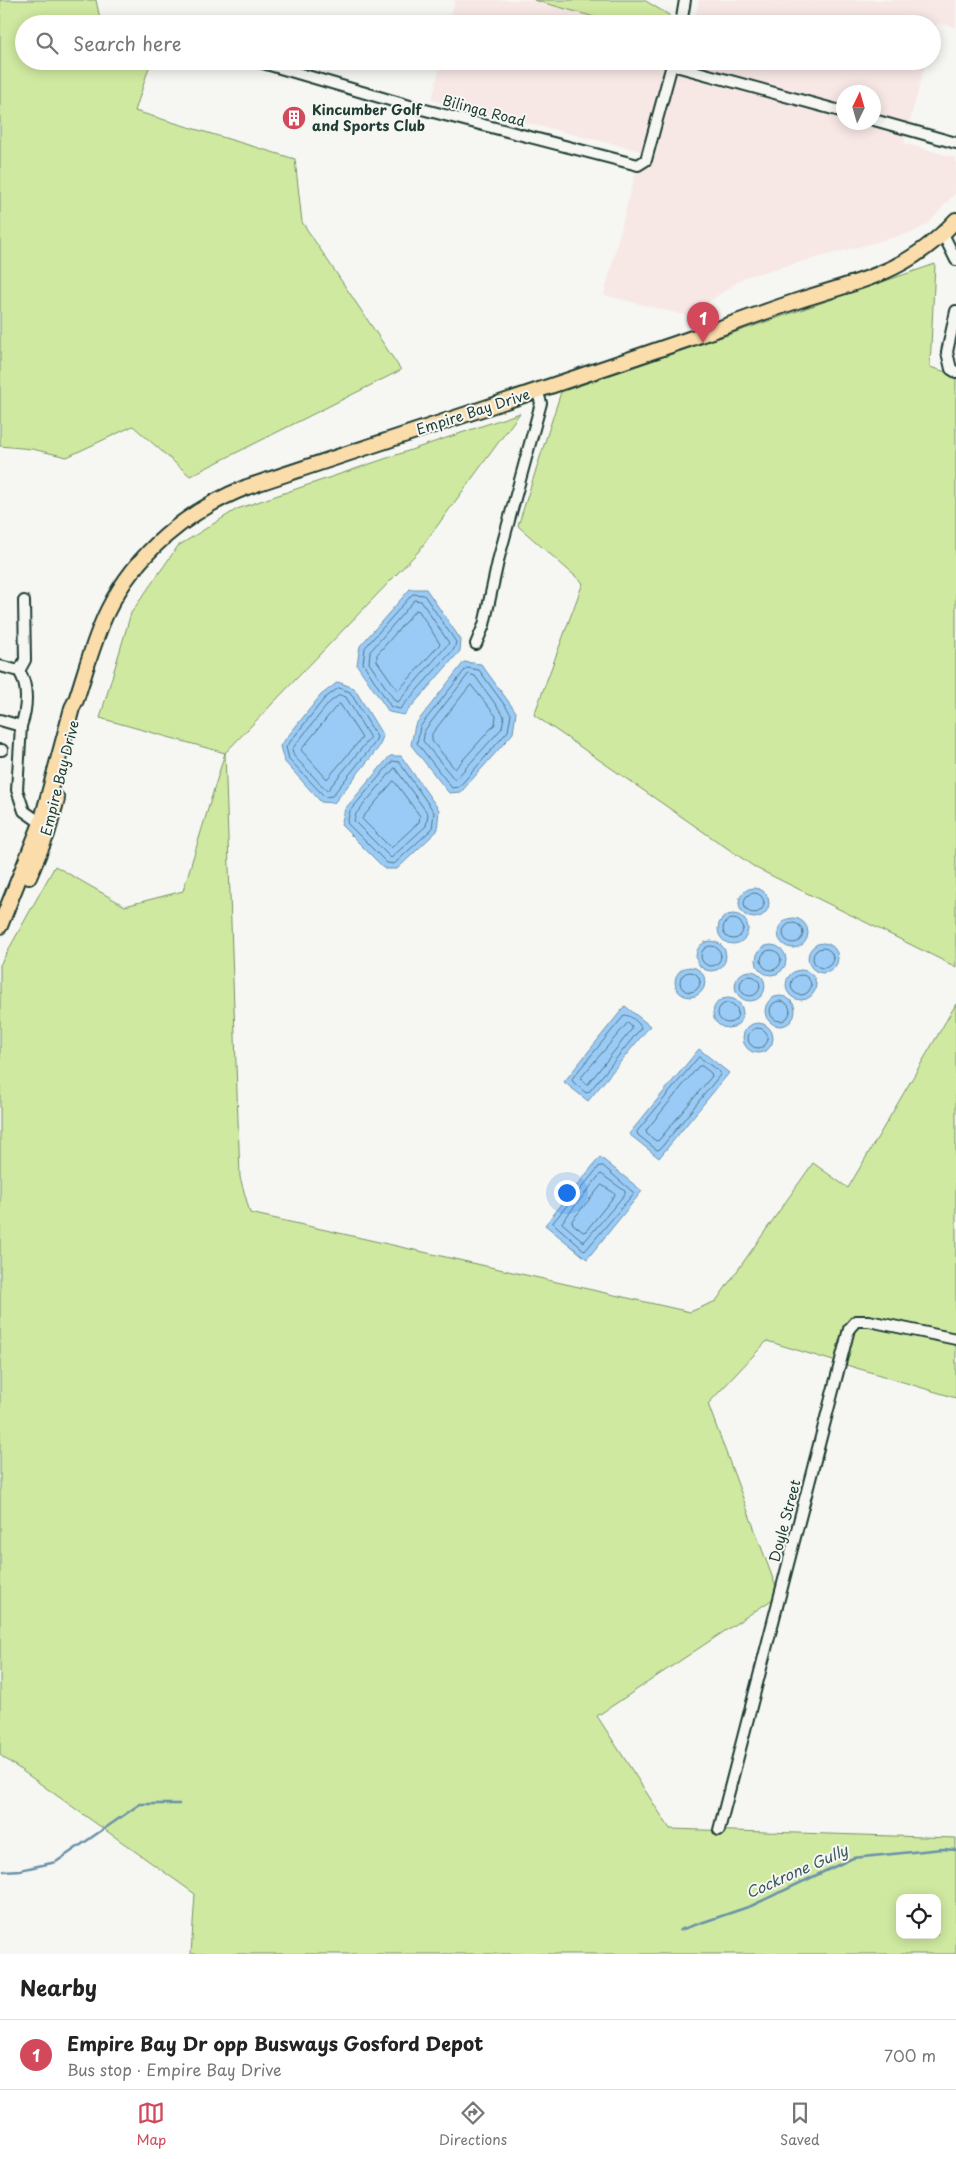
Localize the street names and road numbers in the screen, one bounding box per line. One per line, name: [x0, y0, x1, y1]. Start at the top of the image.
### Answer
street label: Bilinga Road: [440, 89, 528, 132]
street label: Empire Bay Drive: [413, 383, 532, 440]
street label: Empire Bay Drive: [35, 718, 84, 838]
street label: Doyle Street: [763, 1477, 806, 1565]

